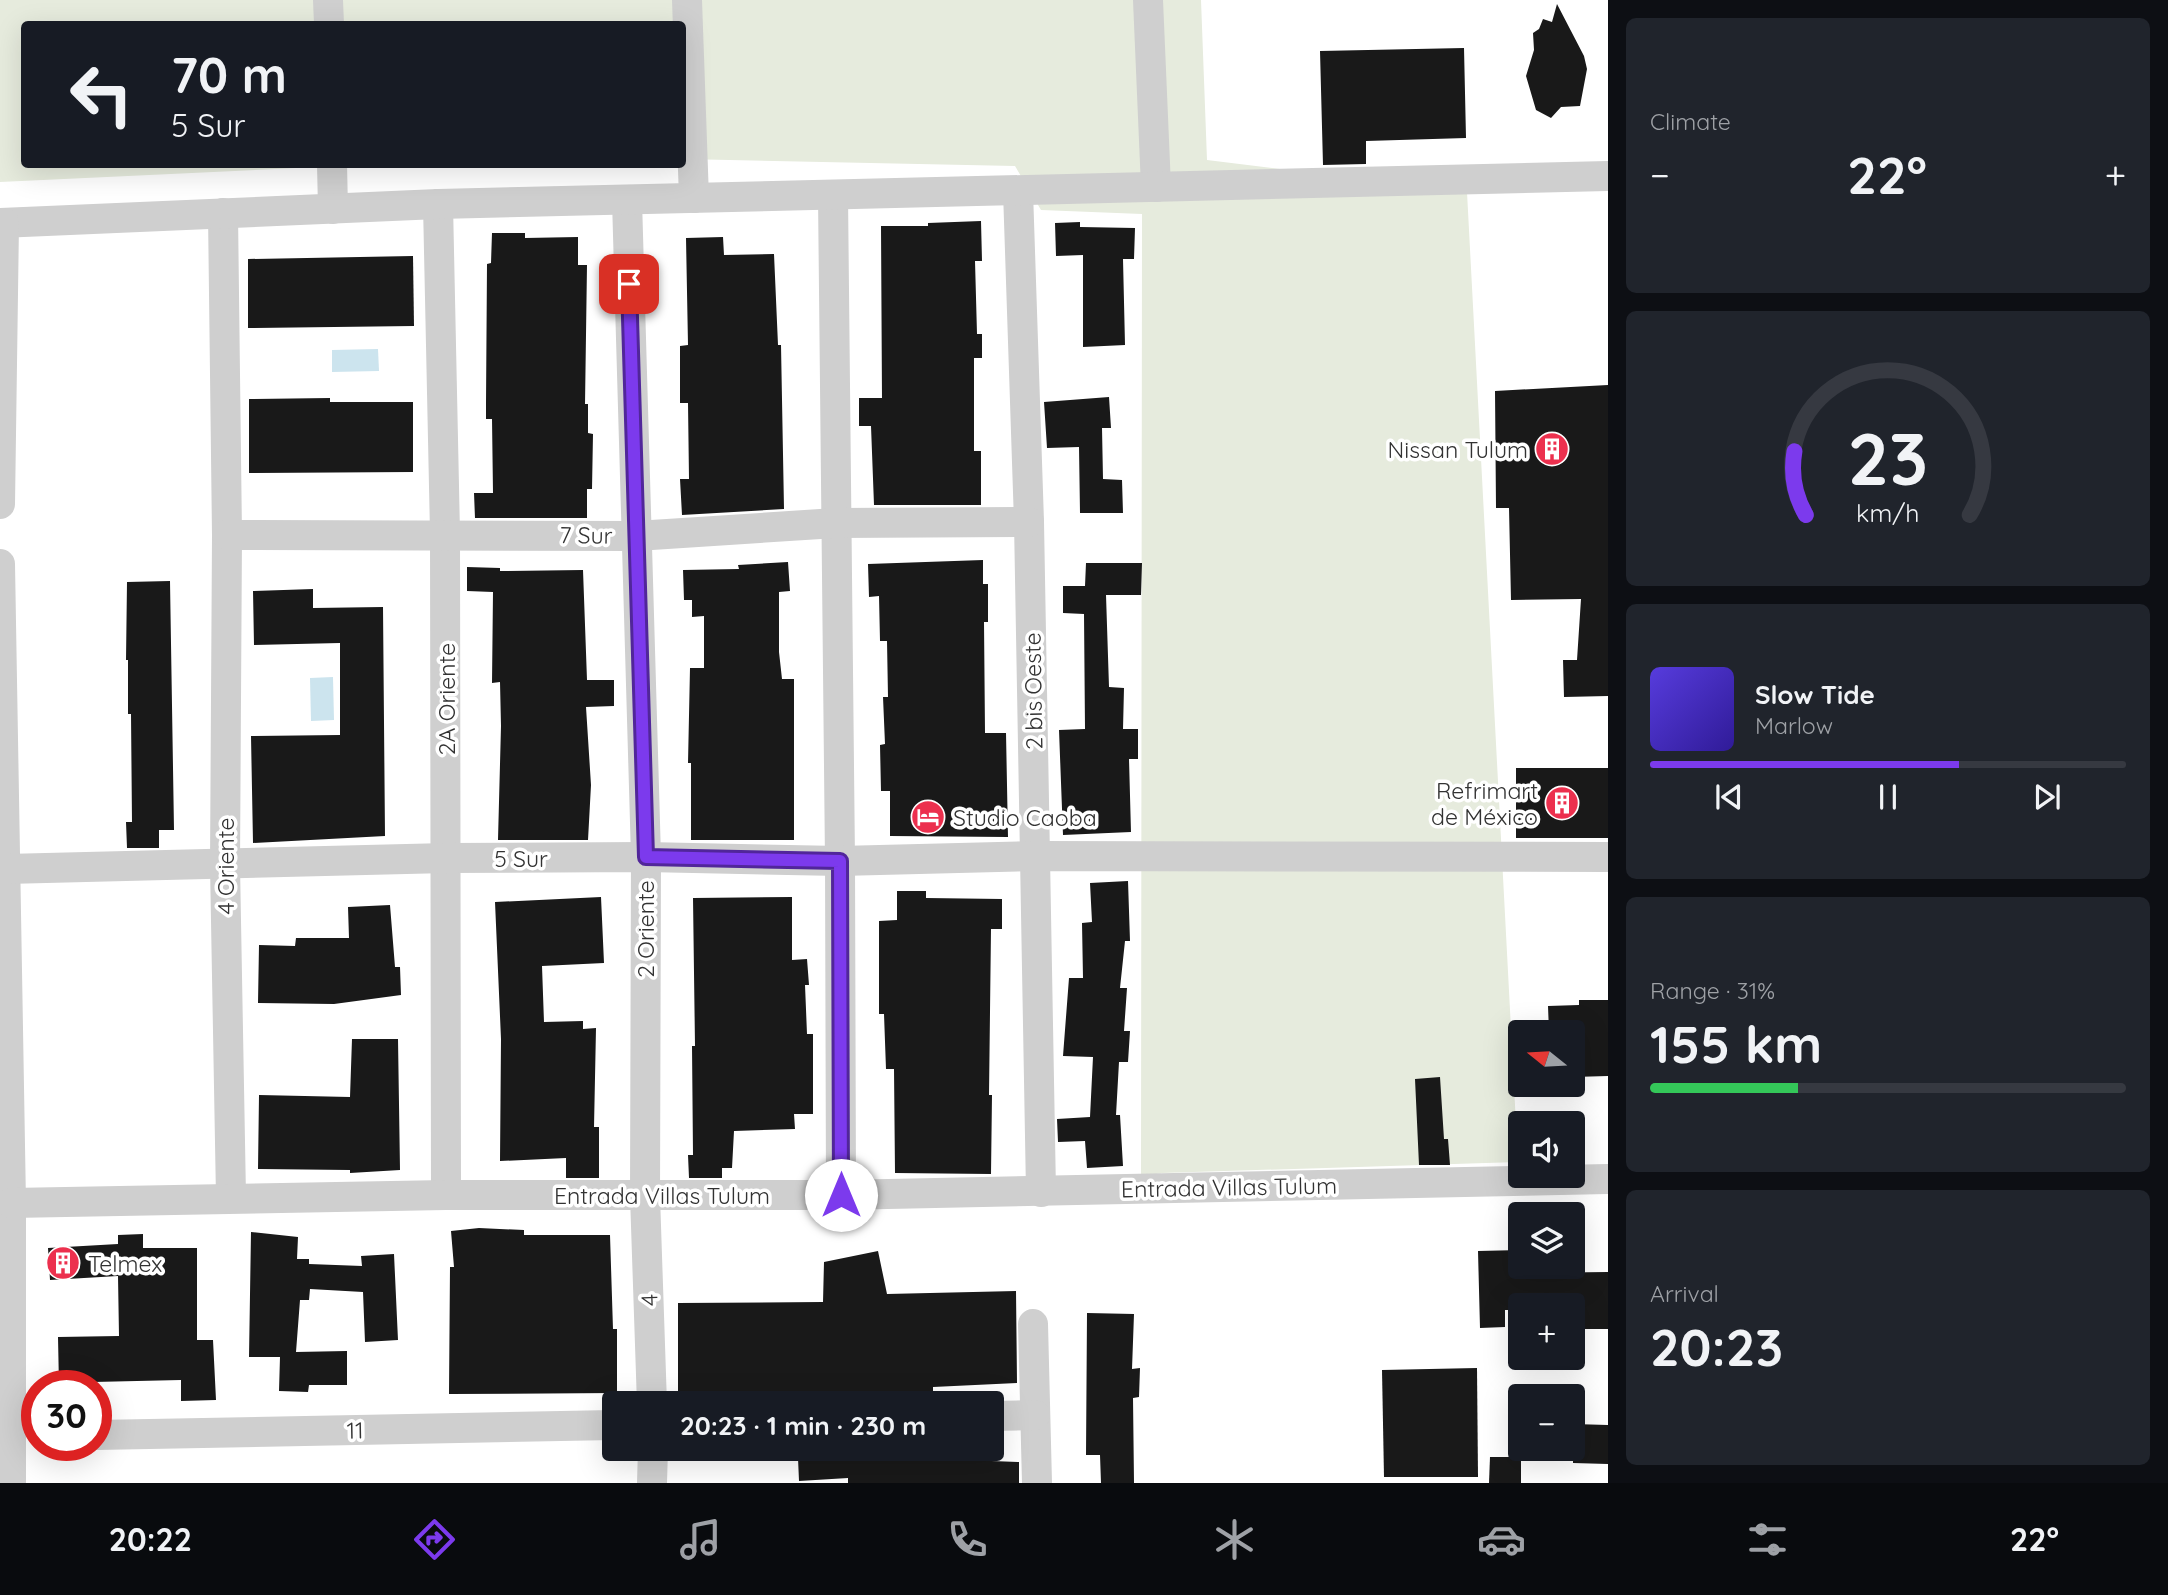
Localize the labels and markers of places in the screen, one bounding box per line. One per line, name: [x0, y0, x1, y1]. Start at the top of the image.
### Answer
pin: [599, 254, 659, 314]
building icon: Nissan Tulum: [1533, 430, 1571, 468]
place label: Nissan Tulum: [1388, 435, 1528, 464]
place label: Refrimart de México: [1431, 776, 1538, 831]
building icon: Refrimart de México: [1543, 784, 1581, 822]
hotel icon: Studio Caoba: [909, 798, 947, 836]
place label: Studio Caoba: [953, 803, 1097, 832]
building icon: Telmex: [44, 1244, 82, 1282]
place label: Telmex: [88, 1249, 162, 1278]

